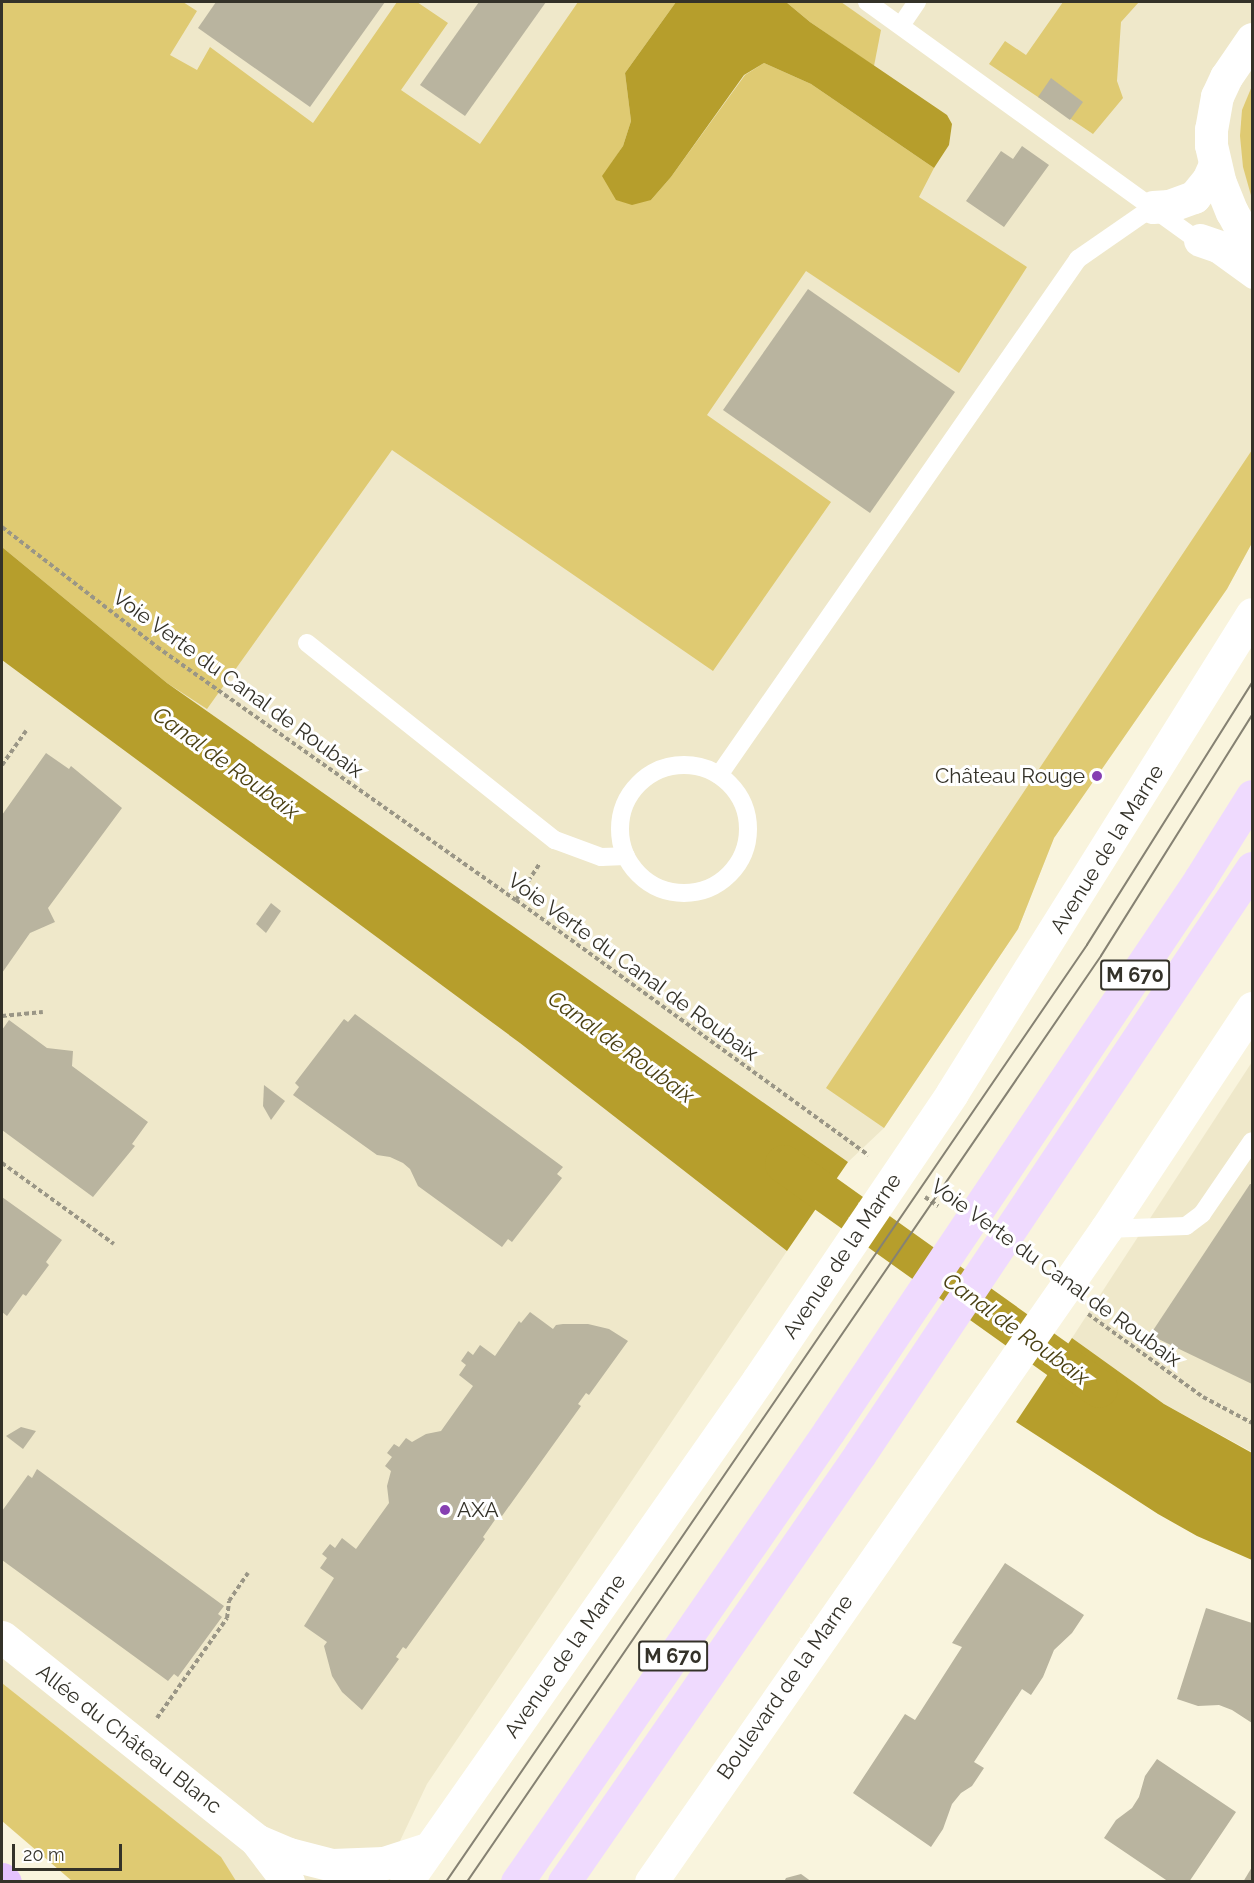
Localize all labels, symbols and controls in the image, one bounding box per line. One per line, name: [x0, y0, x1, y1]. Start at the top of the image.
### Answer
street label: Voie Verte du Canal de Roubaix: [107, 584, 369, 784]
water label: Canal de Roubaix: [148, 701, 304, 825]
street label: Avenue de la Marne: [1045, 760, 1169, 938]
place label: Château Rouge: [935, 763, 1085, 789]
marker: Château Rouge: [1090, 769, 1104, 783]
street label: Voie Verte du Canal de Roubaix: [502, 867, 764, 1067]
road number: M 670: [1099, 958, 1171, 992]
water label: Canal de Roubaix: [543, 985, 699, 1109]
street label: Avenue de la Marne: [777, 1169, 907, 1343]
street label: Voie Verte du Canal de Roubaix: [925, 1173, 1187, 1373]
water label: Canal de Roubaix: [938, 1267, 1094, 1391]
place label: AXA: [457, 1497, 499, 1523]
marker: AXA: [438, 1503, 452, 1517]
street label: Avenue de la Marne: [499, 1569, 631, 1743]
street label: Boulevard de la Marne: [712, 1590, 858, 1784]
road number: M 670: [637, 1639, 709, 1673]
street label: Allée du Château Blanc: [31, 1659, 227, 1819]
scale bar: [15, 1832, 124, 1870]
text: 20 m: [23, 1844, 65, 1865]

